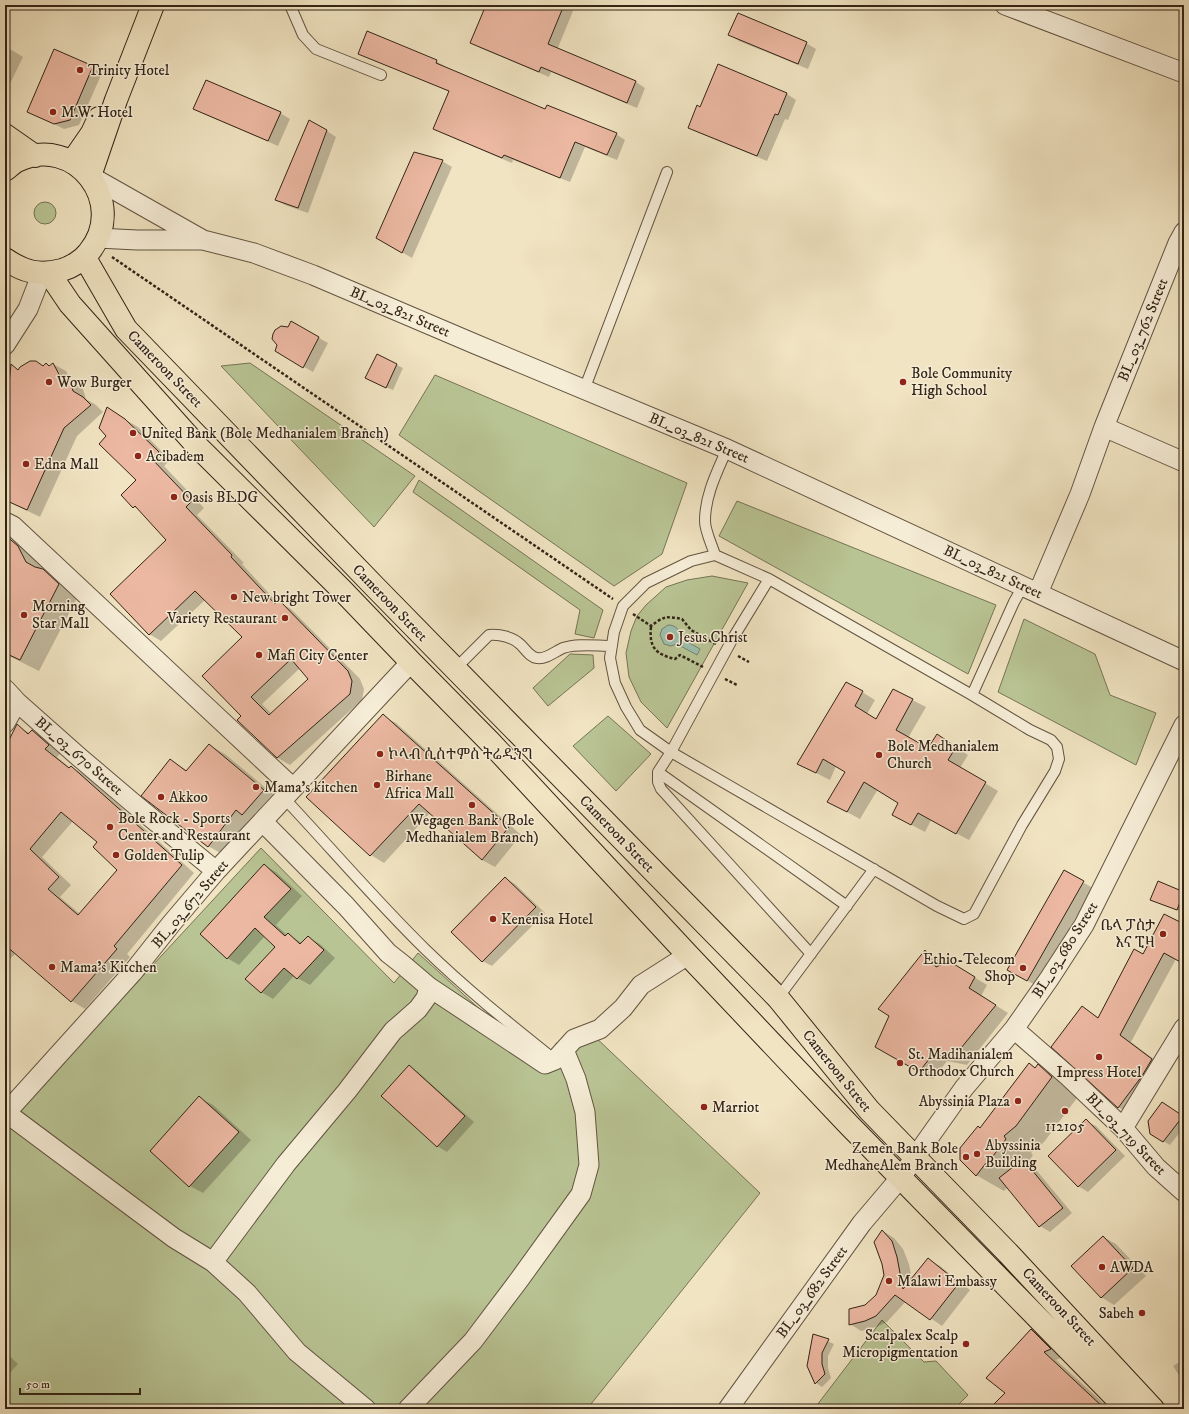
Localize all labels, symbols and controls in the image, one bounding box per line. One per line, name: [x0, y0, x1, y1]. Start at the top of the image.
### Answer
place label: Trinity Hotel: [88, 61, 170, 80]
marker: Trinity Hotel: [75, 65, 85, 75]
place label: M.W. Hotel: [61, 103, 133, 122]
marker: M.W. Hotel: [48, 107, 58, 117]
street label: BL_03_762 Street: [1114, 275, 1172, 384]
street label: BL_03_821 Street: [347, 282, 453, 342]
street label: Cameroon Street: [123, 326, 207, 412]
place label: Bole Community High School: [911, 364, 1013, 400]
place label: Wow Burger: [56, 373, 132, 392]
marker: Wow Burger: [44, 377, 54, 387]
marker: Bole Community High School: [898, 377, 908, 387]
street label: BL_03_821 Street: [646, 408, 752, 468]
place label: United Bank (Bole Medhanialem Branch): [141, 424, 389, 443]
marker: United Bank (Bole Medhanialem Branch): [128, 428, 138, 438]
place label: Acibadem: [146, 447, 204, 466]
marker: Acibadem: [133, 451, 143, 461]
place label: Edna Mall: [34, 455, 99, 474]
marker: Edna Mall: [21, 459, 31, 469]
place label: Oasis BLDG: [182, 488, 259, 507]
marker: Oasis BLDG: [169, 492, 179, 502]
street label: BL_03_821 Street: [940, 541, 1046, 603]
street label: Cameroon Street: [348, 560, 432, 646]
place label: New bright Tower: [242, 588, 351, 607]
marker: New bright Tower: [229, 592, 239, 602]
place label: Morning Star Mall: [32, 597, 89, 633]
place label: Variety Restaurant: [166, 609, 277, 628]
marker: Morning Star Mall: [19, 610, 29, 620]
marker: Variety Restaurant: [280, 613, 290, 623]
place label: Jesus Christ: [676, 628, 748, 647]
marker: Jesus Christ: [665, 632, 675, 642]
place label: Mafi City Center: [267, 646, 369, 665]
marker: Mafi City Center: [254, 650, 264, 660]
street label: BL_03_670 Street: [31, 713, 127, 800]
place label: Bole Medhanialem Church: [887, 737, 999, 773]
place label: ኮላብ ሲስተምስ ትሬዲንግ: [388, 745, 533, 764]
marker: ኮላብ ሲስተምስ ትሬዲንግ: [375, 749, 385, 759]
marker: Bole Medhanialem Church: [874, 750, 884, 760]
place label: Birhane Africa Mall: [385, 767, 454, 803]
place label: Mama's kitchen: [264, 778, 358, 797]
marker: Birhane Africa Mall: [372, 780, 382, 790]
marker: Mama's kitchen: [251, 782, 261, 792]
place label: Akkoo: [169, 788, 208, 807]
street label: Cameroon Street: [575, 791, 659, 877]
marker: Akkoo: [156, 792, 166, 802]
marker: Wegagen Bank (Bole Medhanialem Branch): [467, 800, 477, 810]
place label: Bole Rock - Sports Center and Restaurant: [118, 809, 251, 845]
place label: Wegagen Bank (Bole Medhanialem Branch): [405, 811, 539, 847]
marker: Bole Rock - Sports Center and Restaurant: [105, 822, 115, 832]
place label: Golden Tulip: [124, 846, 205, 865]
marker: Golden Tulip: [111, 850, 121, 860]
street label: BL_03_672 Street: [147, 856, 233, 952]
street label: BL_03_680 Street: [1028, 898, 1102, 1002]
place label: Kenenisa Hotel: [501, 910, 594, 929]
marker: Kenenisa Hotel: [488, 914, 498, 924]
place label: ቤላ ፓስታ እና ፒዛ: [1100, 916, 1155, 952]
marker: ቤላ ፓስታ እና ፒዛ: [1158, 929, 1168, 939]
place label: Ethio-Telecom Shop: [923, 950, 1015, 986]
place label: Mama's Kitchen: [60, 958, 157, 977]
marker: Mama's Kitchen: [47, 962, 57, 972]
marker: Ethio-Telecom Shop: [1018, 963, 1028, 973]
street label: Cameroon Street: [798, 1026, 876, 1116]
place label: St. Madihanialem Orthodox Church: [908, 1045, 1014, 1081]
marker: Impress Hotel: [1094, 1052, 1104, 1062]
marker: St. Madihanialem Orthodox Church: [895, 1058, 905, 1068]
place label: Impress Hotel: [1056, 1063, 1142, 1082]
street label: BL_03_719 Street: [1082, 1089, 1170, 1179]
place label: Abyssinia Plaza: [919, 1092, 1011, 1111]
marker: Abyssinia Plaza: [1013, 1096, 1023, 1106]
place label: Marriot: [712, 1098, 759, 1117]
marker: Marriot: [699, 1102, 709, 1112]
marker: 112105: [1060, 1106, 1070, 1116]
place label: 112105: [1045, 1117, 1085, 1136]
place label: Abyssinia Building: [985, 1136, 1041, 1172]
place label: Zemen Bank Bole MedhaneAlem Branch: [824, 1139, 958, 1175]
marker: Abyssinia Building: [972, 1149, 982, 1159]
marker: Zemen Bank Bole MedhaneAlem Branch: [961, 1152, 971, 1162]
street label: BL_03_682 Street: [772, 1242, 852, 1342]
place label: AWDA: [1110, 1258, 1154, 1277]
marker: AWDA: [1097, 1262, 1107, 1272]
street label: Cameroon Street: [1018, 1264, 1100, 1350]
place label: Malawi Embassy: [897, 1272, 998, 1291]
marker: Malawi Embassy: [884, 1276, 894, 1286]
place label: Sabeh: [1099, 1304, 1134, 1323]
marker: Sabeh: [1137, 1308, 1147, 1318]
place label: Scalpalex Scalp Micropigmentation: [842, 1326, 958, 1362]
marker: Scalpalex Scalp Micropigmentation: [961, 1339, 971, 1349]
scale bar: [20, 1370, 140, 1396]
text: 50 m: [26, 1377, 50, 1392]

